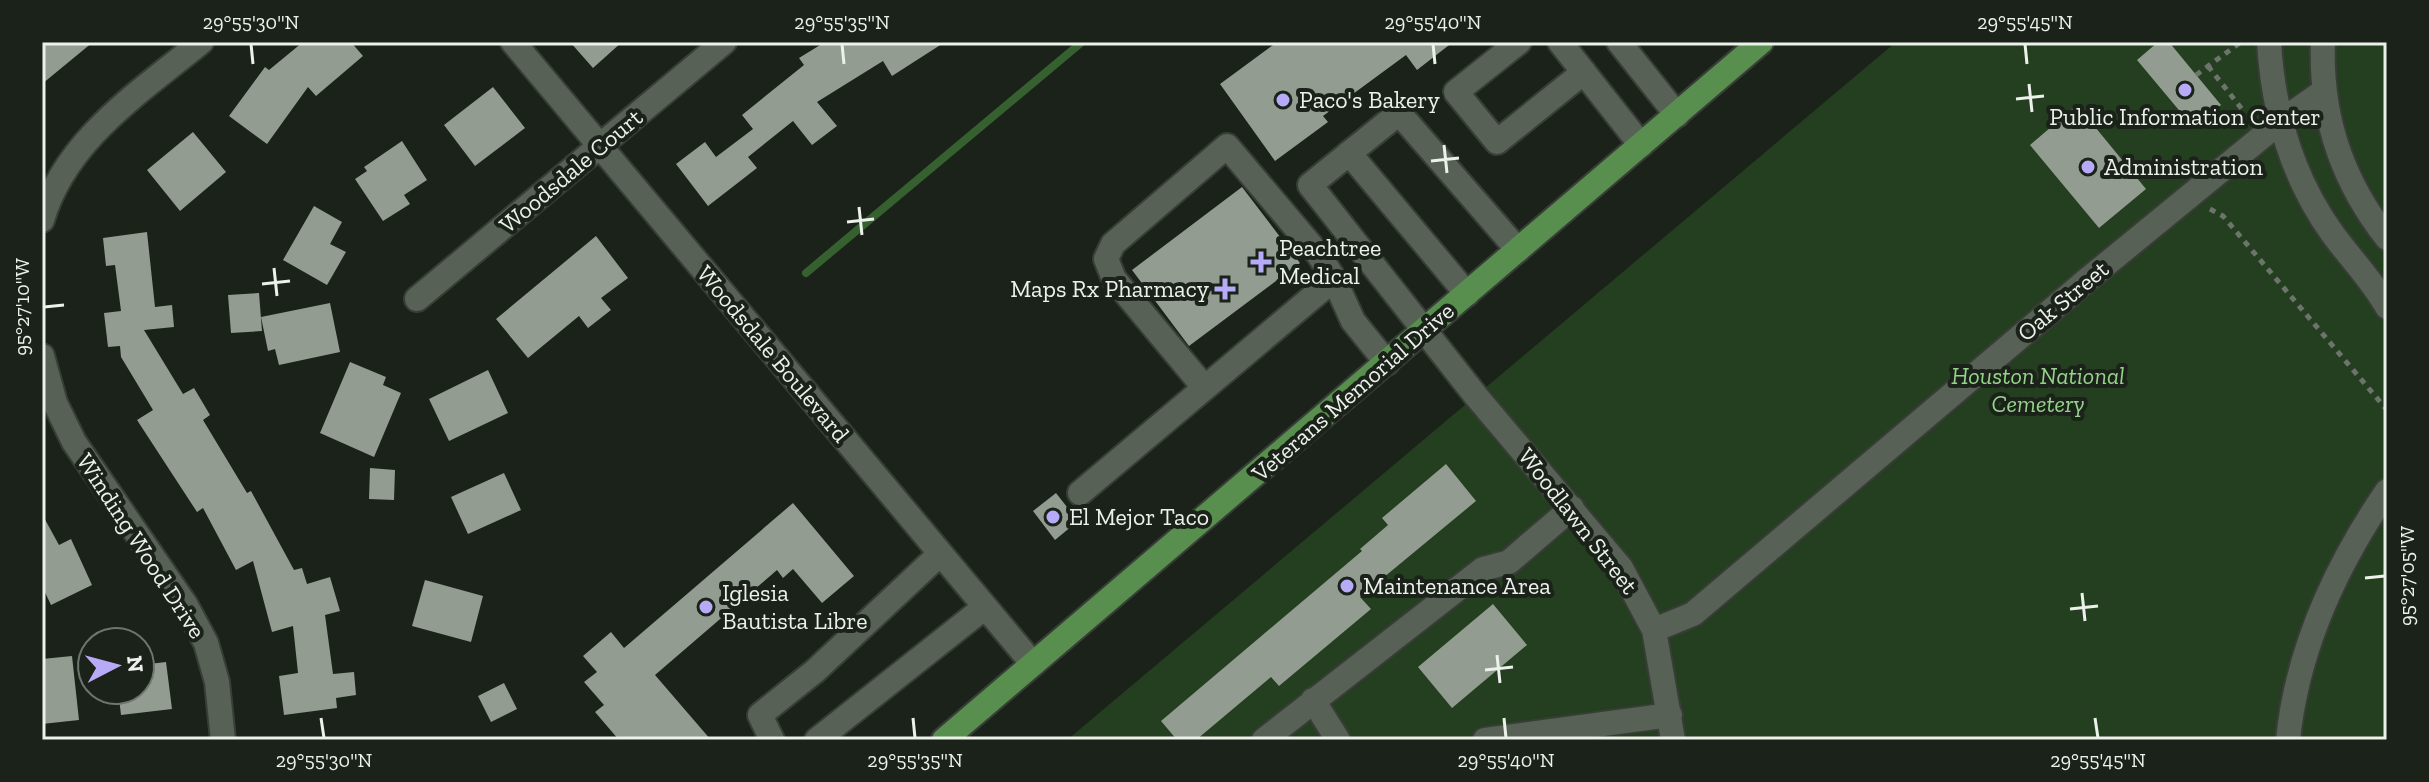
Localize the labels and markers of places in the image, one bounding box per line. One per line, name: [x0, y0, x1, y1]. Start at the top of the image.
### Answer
marker: Public Information Center: [2176, 81, 2194, 99]
place label: Paco's Bakery: [1299, 85, 1440, 114]
marker: Paco's Bakery: [1274, 91, 1292, 109]
place label: Public Information Center: [2049, 102, 2321, 131]
place label: Administration: [2104, 152, 2263, 181]
marker: Administration: [2079, 158, 2097, 176]
place label: Peachtree Medical: [1279, 233, 1381, 290]
marker: Peachtree Medical: [1250, 251, 1272, 273]
place label: Maps Rx Pharmacy: [1010, 274, 1210, 303]
marker: Maps Rx Pharmacy: [1216, 280, 1234, 298]
place label: El Mejor Taco: [1069, 502, 1209, 531]
marker: El Mejor Taco: [1044, 508, 1062, 526]
place label: Maintenance Area: [1363, 571, 1551, 600]
marker: Maintenance Area: [1338, 577, 1356, 595]
place label: Iglesia Bautista Libre: [722, 578, 868, 635]
marker: Iglesia Bautista Libre: [697, 598, 715, 616]

